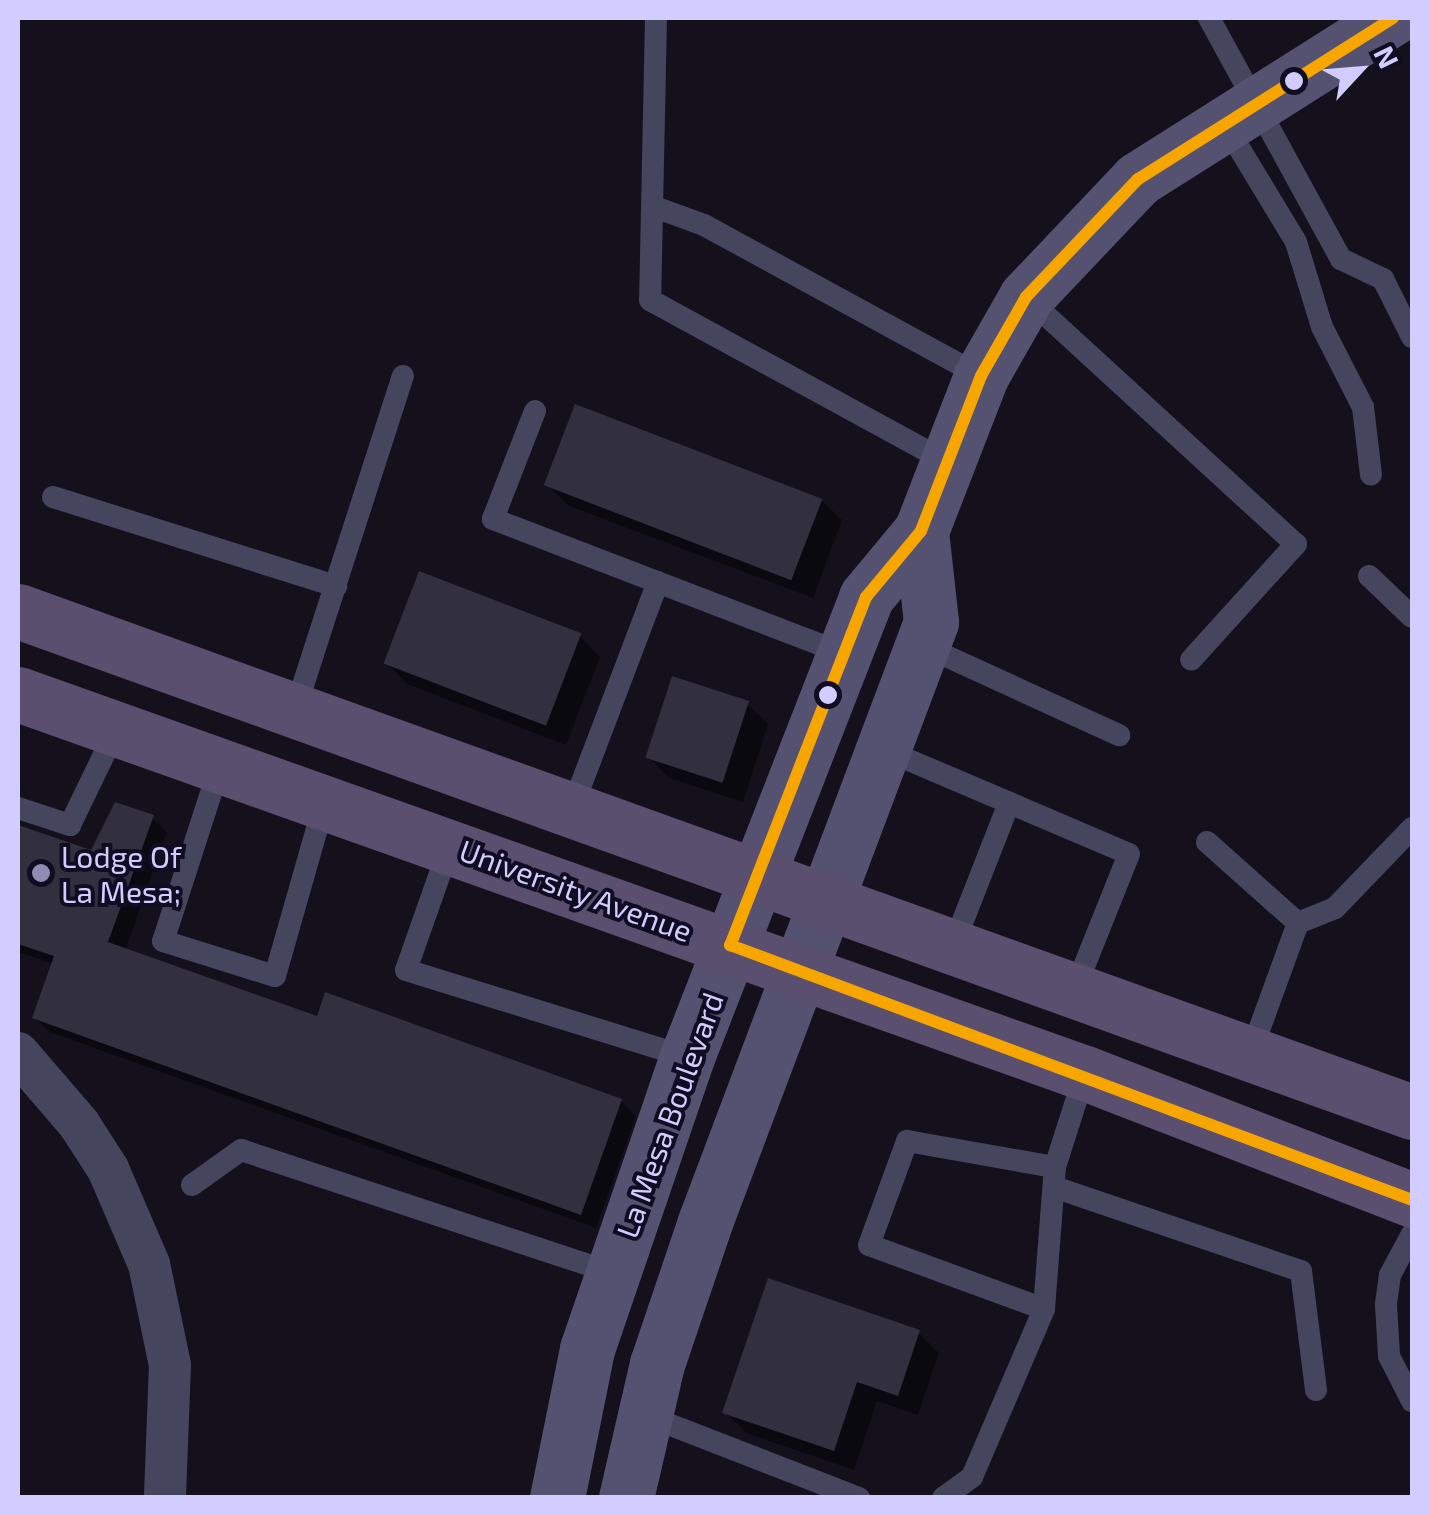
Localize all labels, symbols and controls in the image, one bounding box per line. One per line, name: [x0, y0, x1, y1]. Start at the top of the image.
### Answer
north arrow: [1310, 20, 1410, 120]
text: N: [1367, 40, 1407, 73]
unlabelled marker: [1284, 71, 1304, 91]
unlabelled marker: [818, 685, 838, 705]
street label: University Avenue: [454, 831, 698, 949]
place label: Lodge Of La Mesa;: [61, 838, 181, 908]
marker: Lodge Of La Mesa;: [30, 862, 52, 884]
street label: La Mesa Boulevard: [608, 988, 730, 1242]

